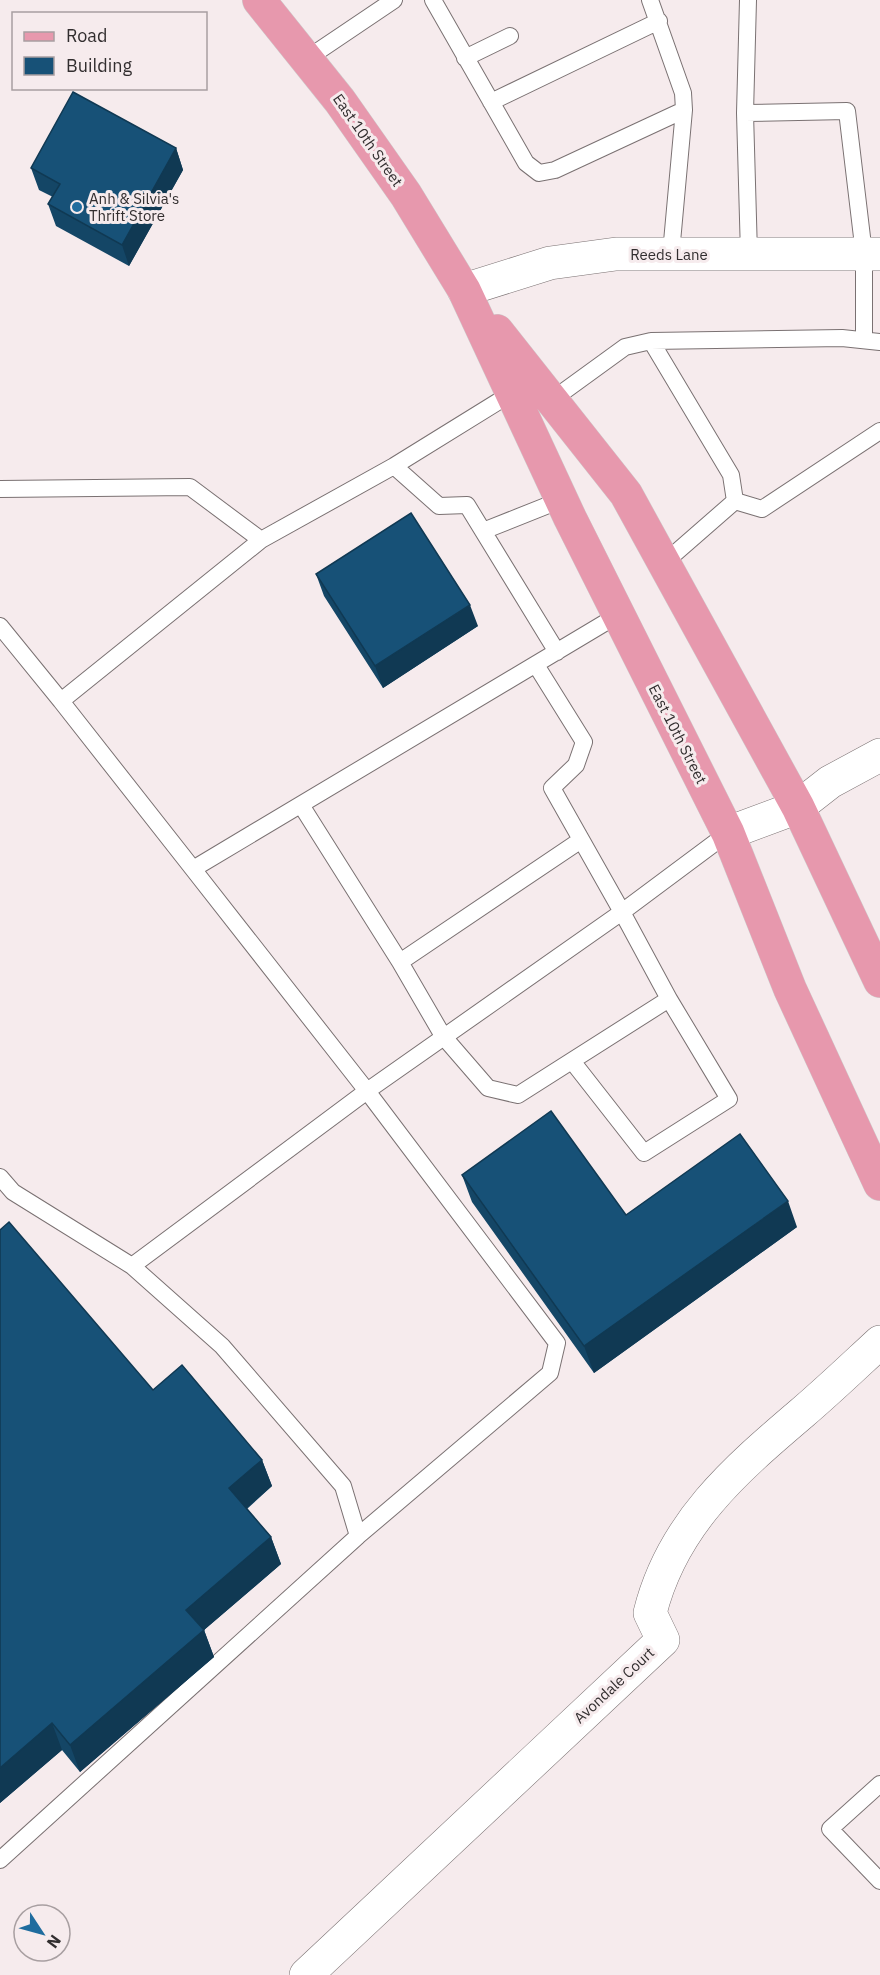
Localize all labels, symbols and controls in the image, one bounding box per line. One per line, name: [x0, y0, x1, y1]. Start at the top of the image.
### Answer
legend: [12, 12, 207, 90]
text: Road: [66, 24, 107, 47]
text: Building: [66, 54, 133, 77]
street label: East 10th Street: [329, 90, 407, 190]
place label: Anh & Silvia's Thrift Store: [89, 189, 179, 225]
marker: Anh & Silvia's Thrift Store: [70, 200, 84, 214]
street label: Reeds Lane: [630, 245, 708, 264]
street label: East 10th Street: [645, 681, 711, 787]
street label: Avondale Court: [570, 1643, 658, 1727]
north arrow: [12, 1903, 72, 1963]
text: N: [43, 1931, 66, 1952]

